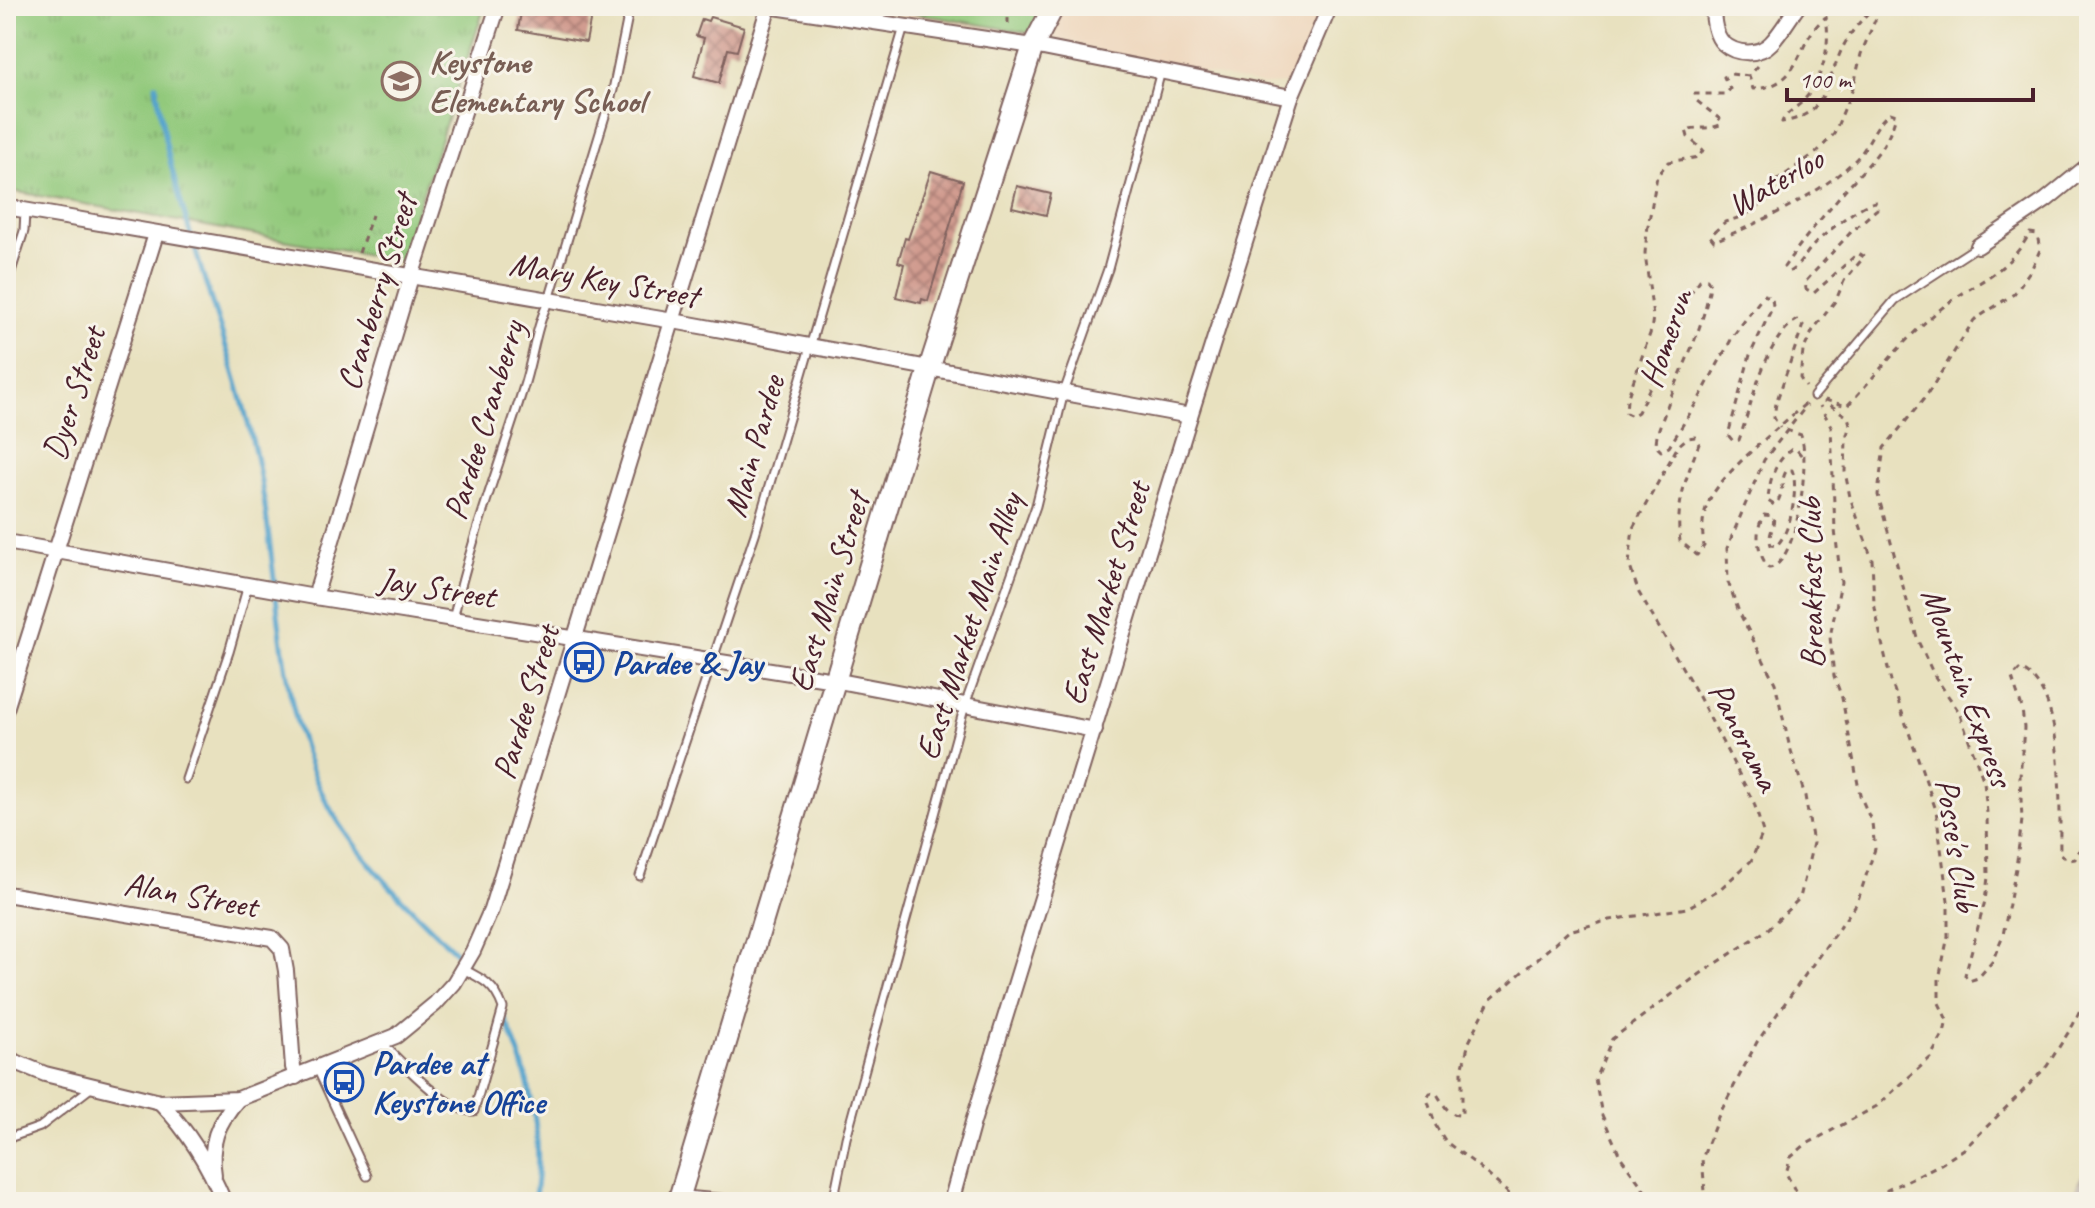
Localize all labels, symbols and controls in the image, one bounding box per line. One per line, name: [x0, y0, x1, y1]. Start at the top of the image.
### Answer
place label: Keystone Elementary School: [429, 40, 651, 122]
scale bar: [1787, 52, 2033, 102]
school or university icon: Keystone Elementary School: [380, 60, 422, 102]
text: 100 m: [1799, 65, 1853, 95]
street label: Waterloo: [1720, 136, 1833, 226]
street label: Cranberry Street: [326, 185, 428, 395]
street label: Mary Key Street: [506, 242, 706, 318]
street label: Homerun: [1629, 282, 1703, 393]
street label: Pardee Cranberry: [433, 313, 535, 525]
street label: Dyer Street: [32, 318, 116, 465]
street label: Main Pardee: [713, 369, 795, 522]
street label: East Market Street: [1051, 473, 1161, 710]
street label: East Main Street: [778, 483, 880, 697]
street label: East Market Main Alley: [905, 484, 1033, 765]
street label: Breakfast Club: [1787, 495, 1833, 669]
street label: Jay Street: [374, 557, 502, 619]
street label: Mountain Express: [1912, 582, 2024, 795]
street label: Pardee Street: [482, 616, 570, 784]
bus stop icon: Pardee & Jay: [563, 641, 605, 683]
place label: Pardee & Jay: [612, 641, 766, 684]
street label: Panorama: [1699, 674, 1791, 800]
street label: Posse's Club: [1926, 776, 1990, 917]
street label: Alan Street: [121, 862, 265, 928]
place label: Pardee at Keystone Office: [372, 1041, 548, 1123]
bus stop icon: Pardee at Keystone Office: [323, 1061, 365, 1103]

